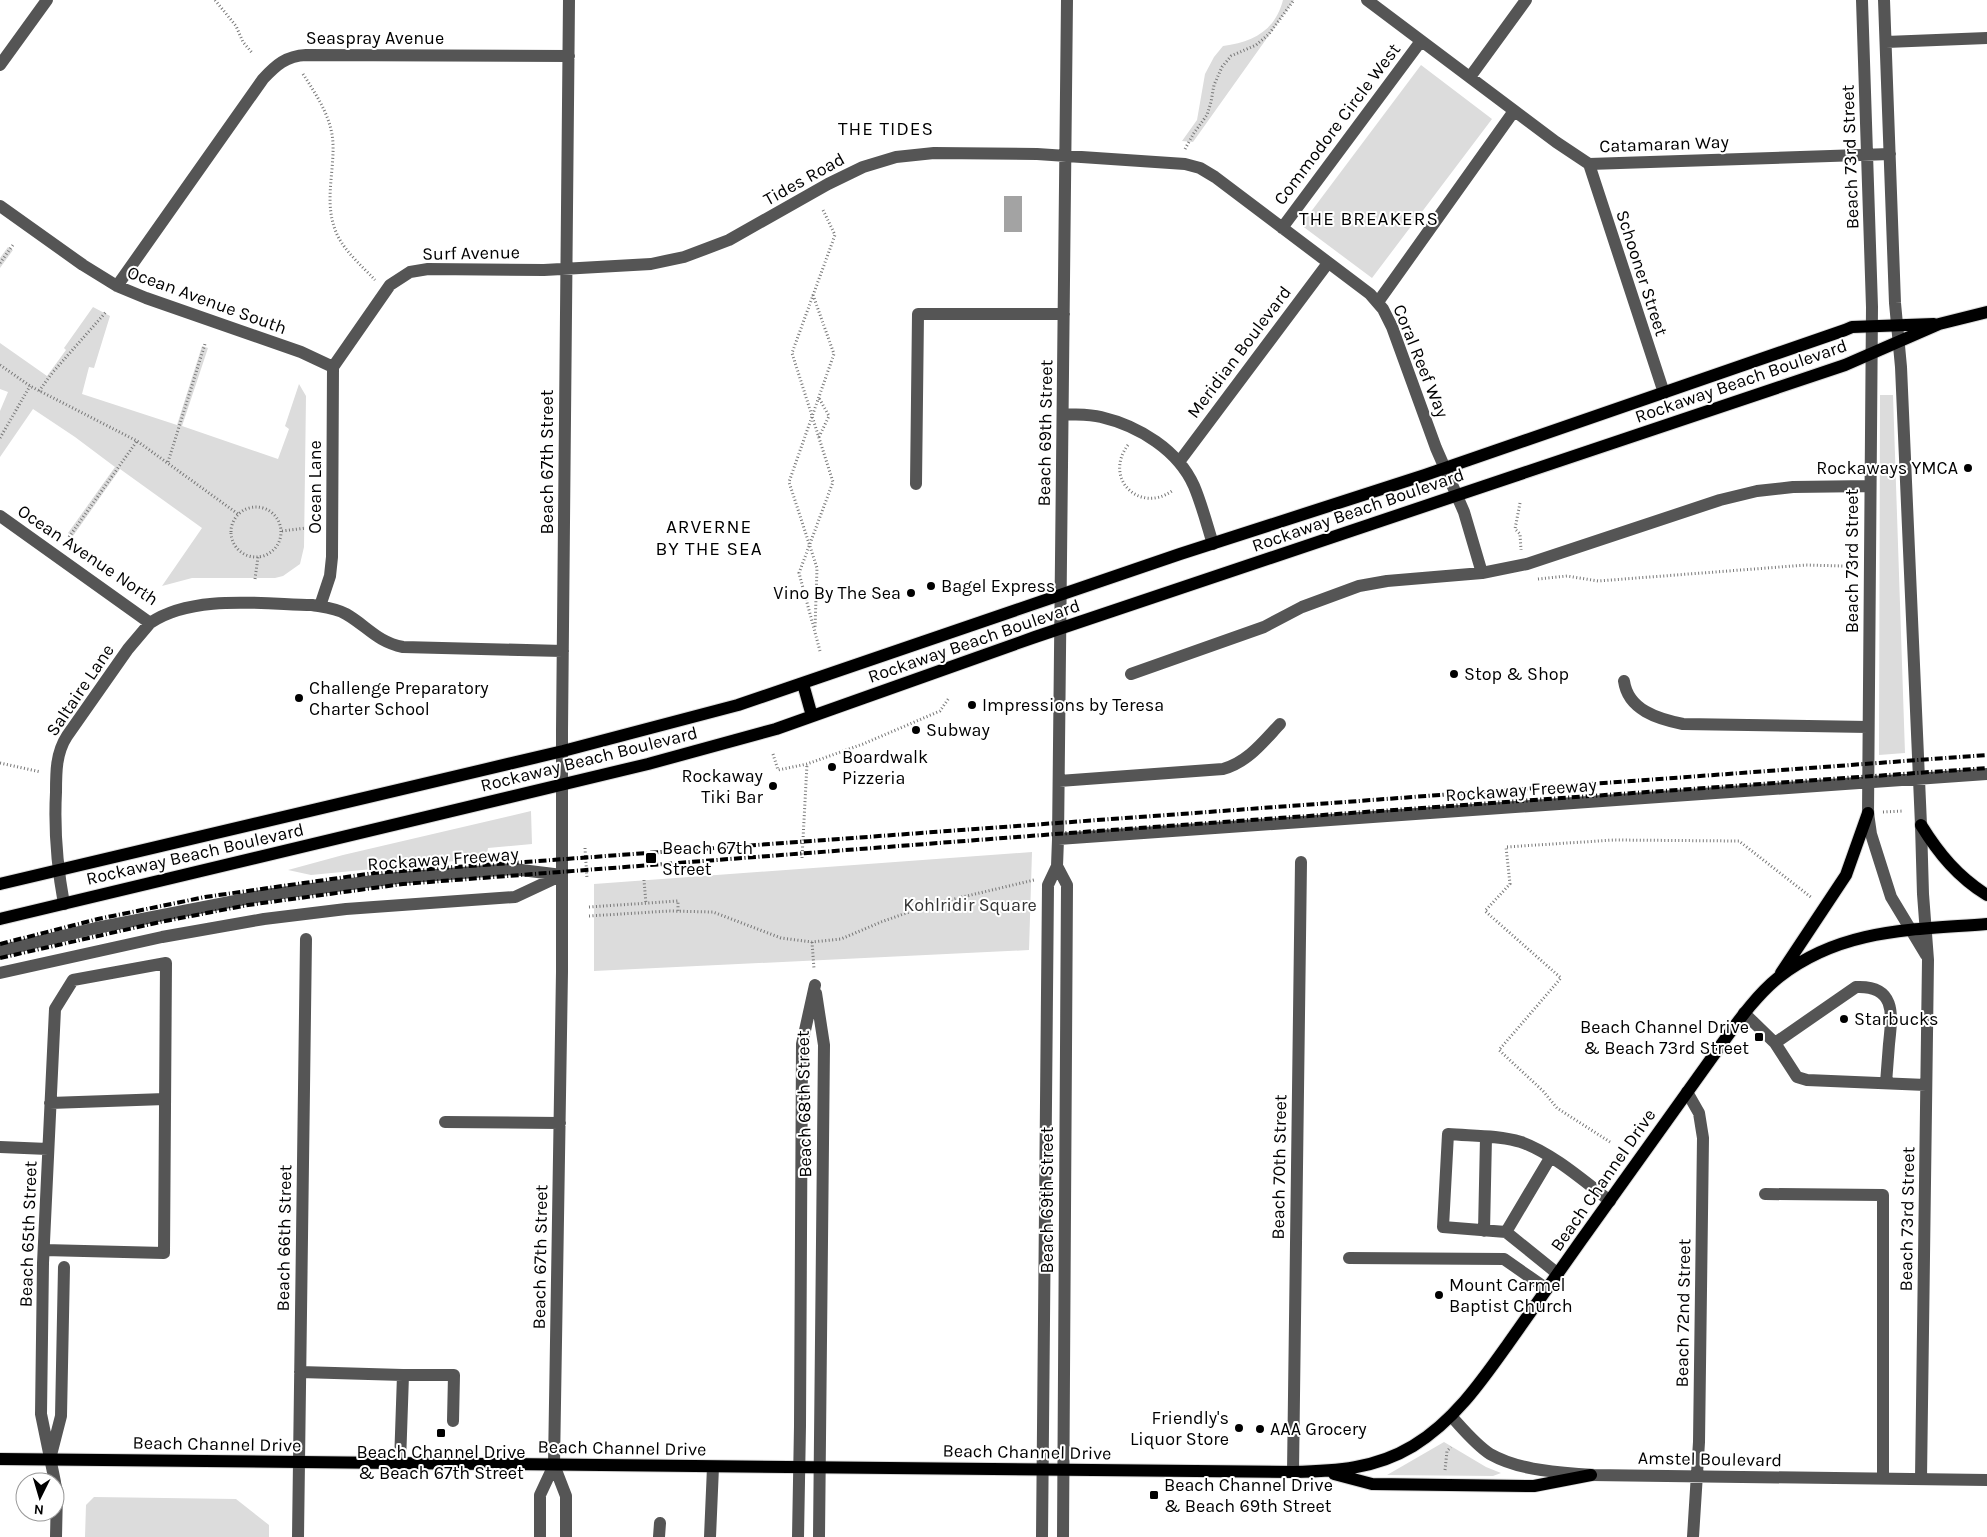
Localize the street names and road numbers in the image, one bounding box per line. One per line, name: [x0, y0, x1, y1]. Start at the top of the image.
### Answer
street label: Seaspray Avenue: [306, 27, 444, 49]
street label: Commodore Circle West: [1269, 39, 1405, 209]
street label: Beach 73rd Street: [1836, 84, 1864, 230]
street label: Catamaran Way: [1599, 131, 1730, 157]
street label: Tides Road: [760, 148, 848, 210]
street label: Schooner Street: [1611, 207, 1673, 339]
street label: Surf Avenue: [422, 241, 520, 265]
street label: Ocean Avenue South: [124, 261, 290, 339]
street label: Meridian Boulevard: [1182, 282, 1296, 422]
street label: Coral Reef Way: [1388, 301, 1454, 421]
street label: Rockaway Beach Boulevard: [1632, 334, 1850, 428]
street label: Beach 69th Street: [1033, 359, 1057, 507]
street label: Beach 67th Street: [536, 389, 558, 534]
street label: Ocean Lane: [304, 440, 326, 534]
street label: Rockaway Beach Boulevard: [1249, 463, 1467, 557]
street label: Beach 73rd Street: [1841, 488, 1863, 633]
street label: Ocean Avenue North: [13, 500, 163, 610]
street label: Rockaway Beach Boulevard: [865, 594, 1083, 688]
street label: Saltaire Lane: [41, 640, 119, 740]
street label: Rockaway Beach Boulevard: [478, 721, 700, 797]
street label: Rockaway Freeway: [1445, 774, 1598, 806]
street label: Rockaway Beach Boulevard: [84, 818, 306, 890]
street label: Rockaway Freeway: [367, 843, 520, 875]
street label: Beach 68th Street: [792, 1030, 816, 1178]
street label: Beach 70th Street: [1267, 1094, 1291, 1240]
street label: Beach Channel Drive: [1546, 1105, 1660, 1255]
street label: Beach 69th Street: [1036, 1126, 1058, 1273]
street label: Beach 73rd Street: [1895, 1146, 1919, 1292]
street label: Beach 65th Street: [14, 1160, 42, 1308]
street label: Beach 66th Street: [272, 1164, 296, 1312]
street label: Beach 67th Street: [528, 1184, 552, 1330]
street label: Beach 72nd Street: [1671, 1238, 1695, 1388]
street label: Beach Channel Drive: [132, 1432, 302, 1456]
street label: Beach Channel Drive: [537, 1436, 707, 1460]
street label: Beach Channel Drive: [942, 1440, 1112, 1464]
street label: Amstel Boulevard: [1638, 1447, 1782, 1471]

